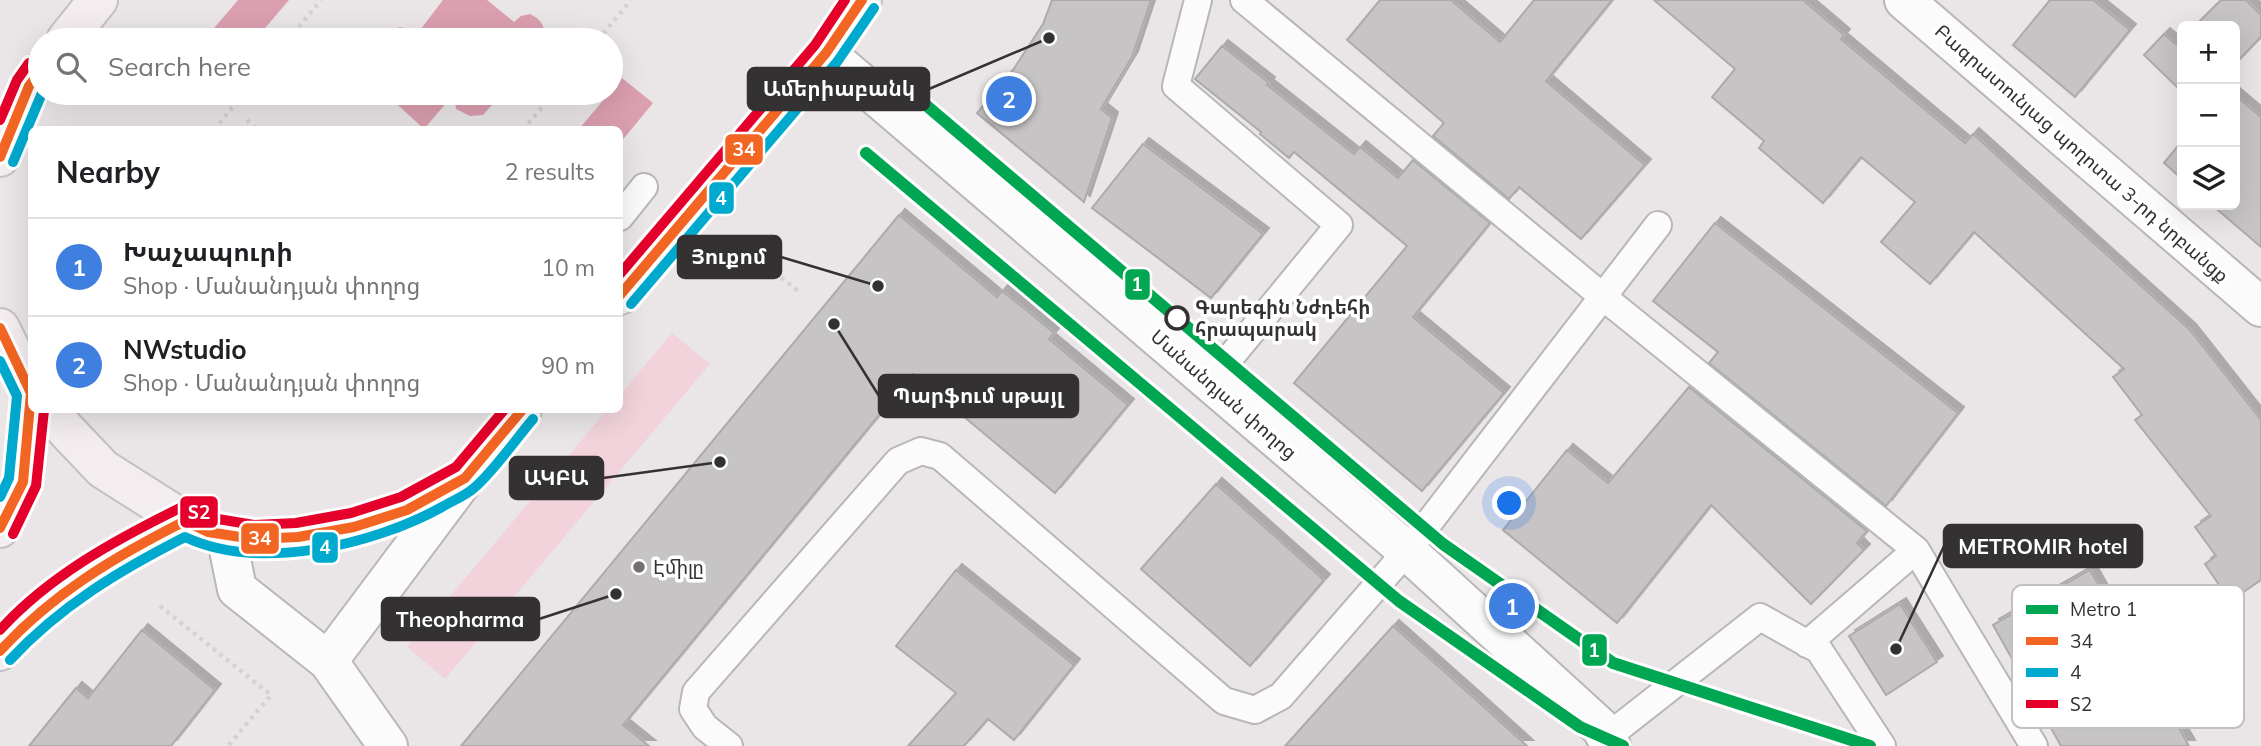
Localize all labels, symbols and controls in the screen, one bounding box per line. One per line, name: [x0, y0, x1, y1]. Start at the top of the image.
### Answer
street label: Բագրատունյաց պողոտա 3-րդ նրբանցք: [1930, 19, 2234, 287]
map controls: [2177, 21, 2240, 210]
button: +: [2177, 21, 2240, 84]
search box: [28, 28, 623, 105]
icon: search: [52, 48, 90, 86]
text: Search here: [108, 50, 251, 83]
callout: Ամերիաբանկ: [748, 68, 929, 110]
pin: 2: [986, 73, 1032, 125]
text: Ամերիաբանկ: [763, 75, 915, 101]
button: −: [2177, 84, 2240, 147]
line badge: 34: [724, 133, 764, 166]
text: 34: [733, 137, 756, 161]
button: layers: [2177, 147, 2240, 210]
text: Nearby: [56, 153, 160, 191]
text: 2 results: [505, 157, 595, 186]
line badge: 4: [708, 181, 735, 215]
text: 4: [715, 186, 727, 210]
text: Խաչապուրի: [123, 235, 293, 268]
callout: Յուքոմ: [678, 236, 781, 278]
text: Յուքոմ: [691, 243, 767, 269]
text: 1: [72, 253, 86, 282]
text: 10 m: [541, 253, 595, 282]
line badge: 1: [1124, 268, 1151, 301]
text: Shop · Մանանդյան փողոց: [123, 271, 420, 300]
text: 1: [1131, 272, 1143, 296]
place label: Գարեգին Նժդեհի հրապարակ: [1195, 295, 1370, 341]
marker: Գարեգին Նժդեհի հրապարակ: [1165, 306, 1189, 330]
street label: Մանանդյան փողոց: [1146, 324, 1302, 464]
text: NWstudio: [123, 333, 247, 366]
text: 2: [72, 351, 86, 380]
text: 90 m: [541, 351, 595, 380]
text: Shop · Մանանդյան փողոց: [123, 368, 420, 397]
callout: Պարֆում սթայլ: [879, 375, 1078, 417]
text: Պարֆում սթայլ: [892, 382, 1065, 408]
callout: ԱԿԲԱ: [510, 457, 603, 499]
text: ԱԿԲԱ: [524, 464, 589, 490]
your location: [1492, 486, 1526, 520]
line badge: Տ2: [179, 495, 219, 529]
text: Տ2: [188, 500, 210, 524]
line badge: 34: [240, 522, 280, 555]
callout: METROMIR hotel: [1944, 525, 2142, 567]
text: 34: [249, 526, 272, 550]
line badge: 4: [311, 531, 339, 564]
text: METROMIR hotel: [1958, 533, 2128, 559]
text: 4: [319, 535, 331, 559]
place label: Էմիլը: [653, 555, 704, 579]
marker: Էմիլը: [631, 559, 647, 575]
pin: 1: [1489, 580, 1535, 632]
legend: [2012, 585, 2244, 728]
text: Metro 1: [2070, 597, 2137, 621]
callout: Theopharma: [382, 598, 539, 640]
text: Theopharma: [396, 606, 524, 632]
text: 34: [2070, 629, 2093, 653]
line badge: 1: [1581, 633, 1608, 667]
text: 1: [1588, 638, 1600, 662]
text: 4: [2070, 660, 2081, 684]
text: Տ2: [2070, 692, 2092, 716]

